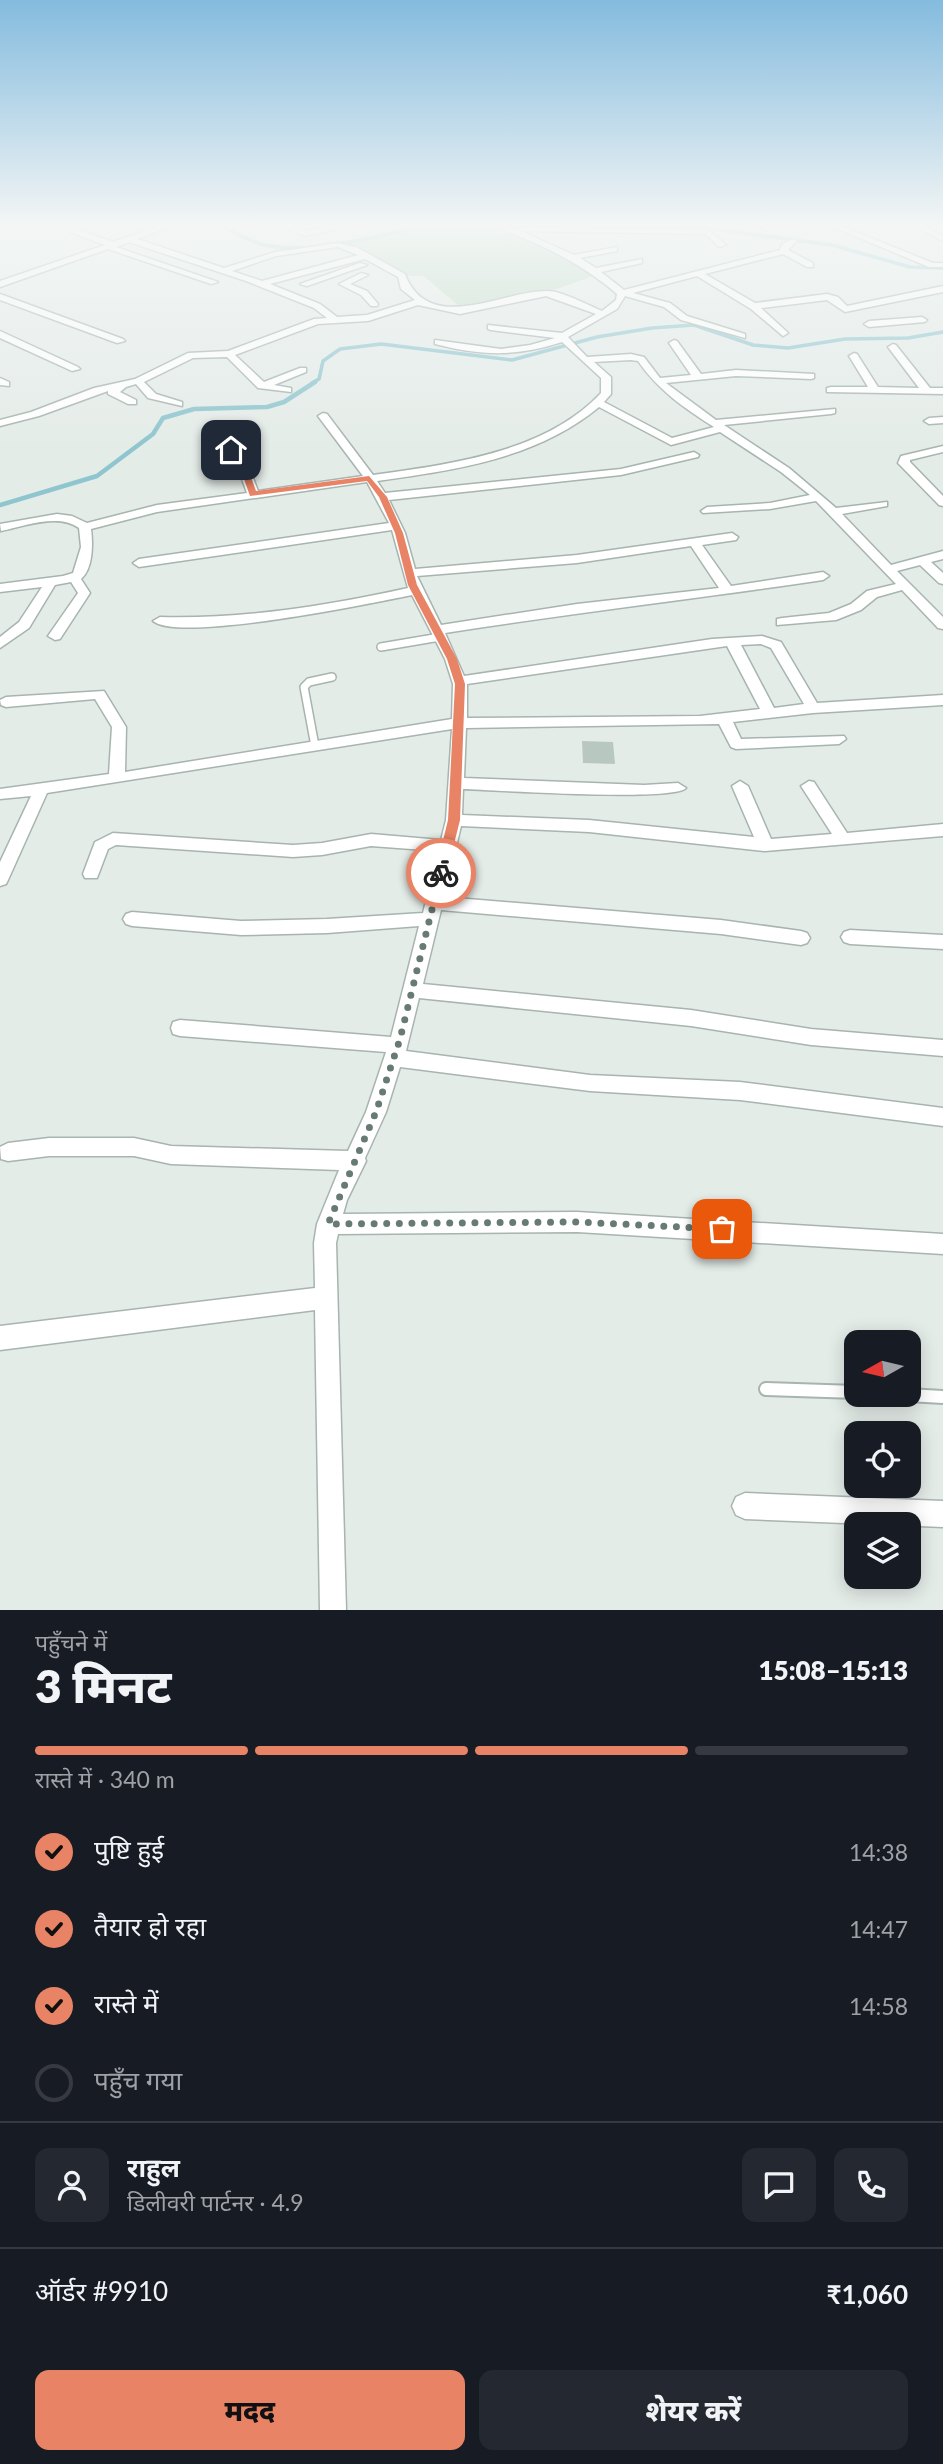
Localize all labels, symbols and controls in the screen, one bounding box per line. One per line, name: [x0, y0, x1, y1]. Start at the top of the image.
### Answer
pin: [201, 420, 261, 480]
icon: home: [212, 431, 250, 469]
courier: [406, 838, 476, 908]
icon: bike: [422, 854, 460, 892]
pin: [692, 1199, 752, 1259]
icon: bag: [703, 1210, 741, 1248]
north arrow: [844, 1330, 920, 1407]
map controls: [844, 1330, 921, 1589]
button: locate: [844, 1421, 921, 1498]
button: layers: [844, 1512, 921, 1589]
text: पहुँचने में: [35, 1628, 107, 1656]
text: 15:08–15:13: [758, 1654, 908, 1686]
text: 3 मिनट: [35, 1658, 171, 1713]
text: रास्ते में · 340 m: [35, 1765, 175, 1793]
icon: check: [35, 1833, 73, 1871]
text: पुष्टि हुई: [94, 1833, 164, 1865]
text: 14:38: [849, 1838, 908, 1866]
icon: check: [35, 1910, 73, 1948]
text: तैयार हो रहा: [94, 1910, 206, 1942]
text: 14:47: [849, 1915, 908, 1943]
icon: check: [35, 1987, 73, 2025]
text: रास्ते में: [94, 1987, 159, 2019]
text: 14:58: [849, 1992, 908, 2020]
text: पहुँच गया: [94, 2064, 182, 2096]
button: person: [35, 2148, 109, 2222]
button: chat: [742, 2148, 816, 2222]
button: phone: [834, 2148, 908, 2222]
text: राहुल: [127, 2151, 180, 2183]
text: डिलीवरी पार्टनर · 4.9: [127, 2188, 304, 2216]
text: ऑर्डर #9910: [35, 2275, 168, 2307]
text: ₹1,060: [827, 2278, 908, 2310]
button: मदद: [35, 2370, 465, 2450]
button: शेयर करें: [479, 2370, 908, 2450]

